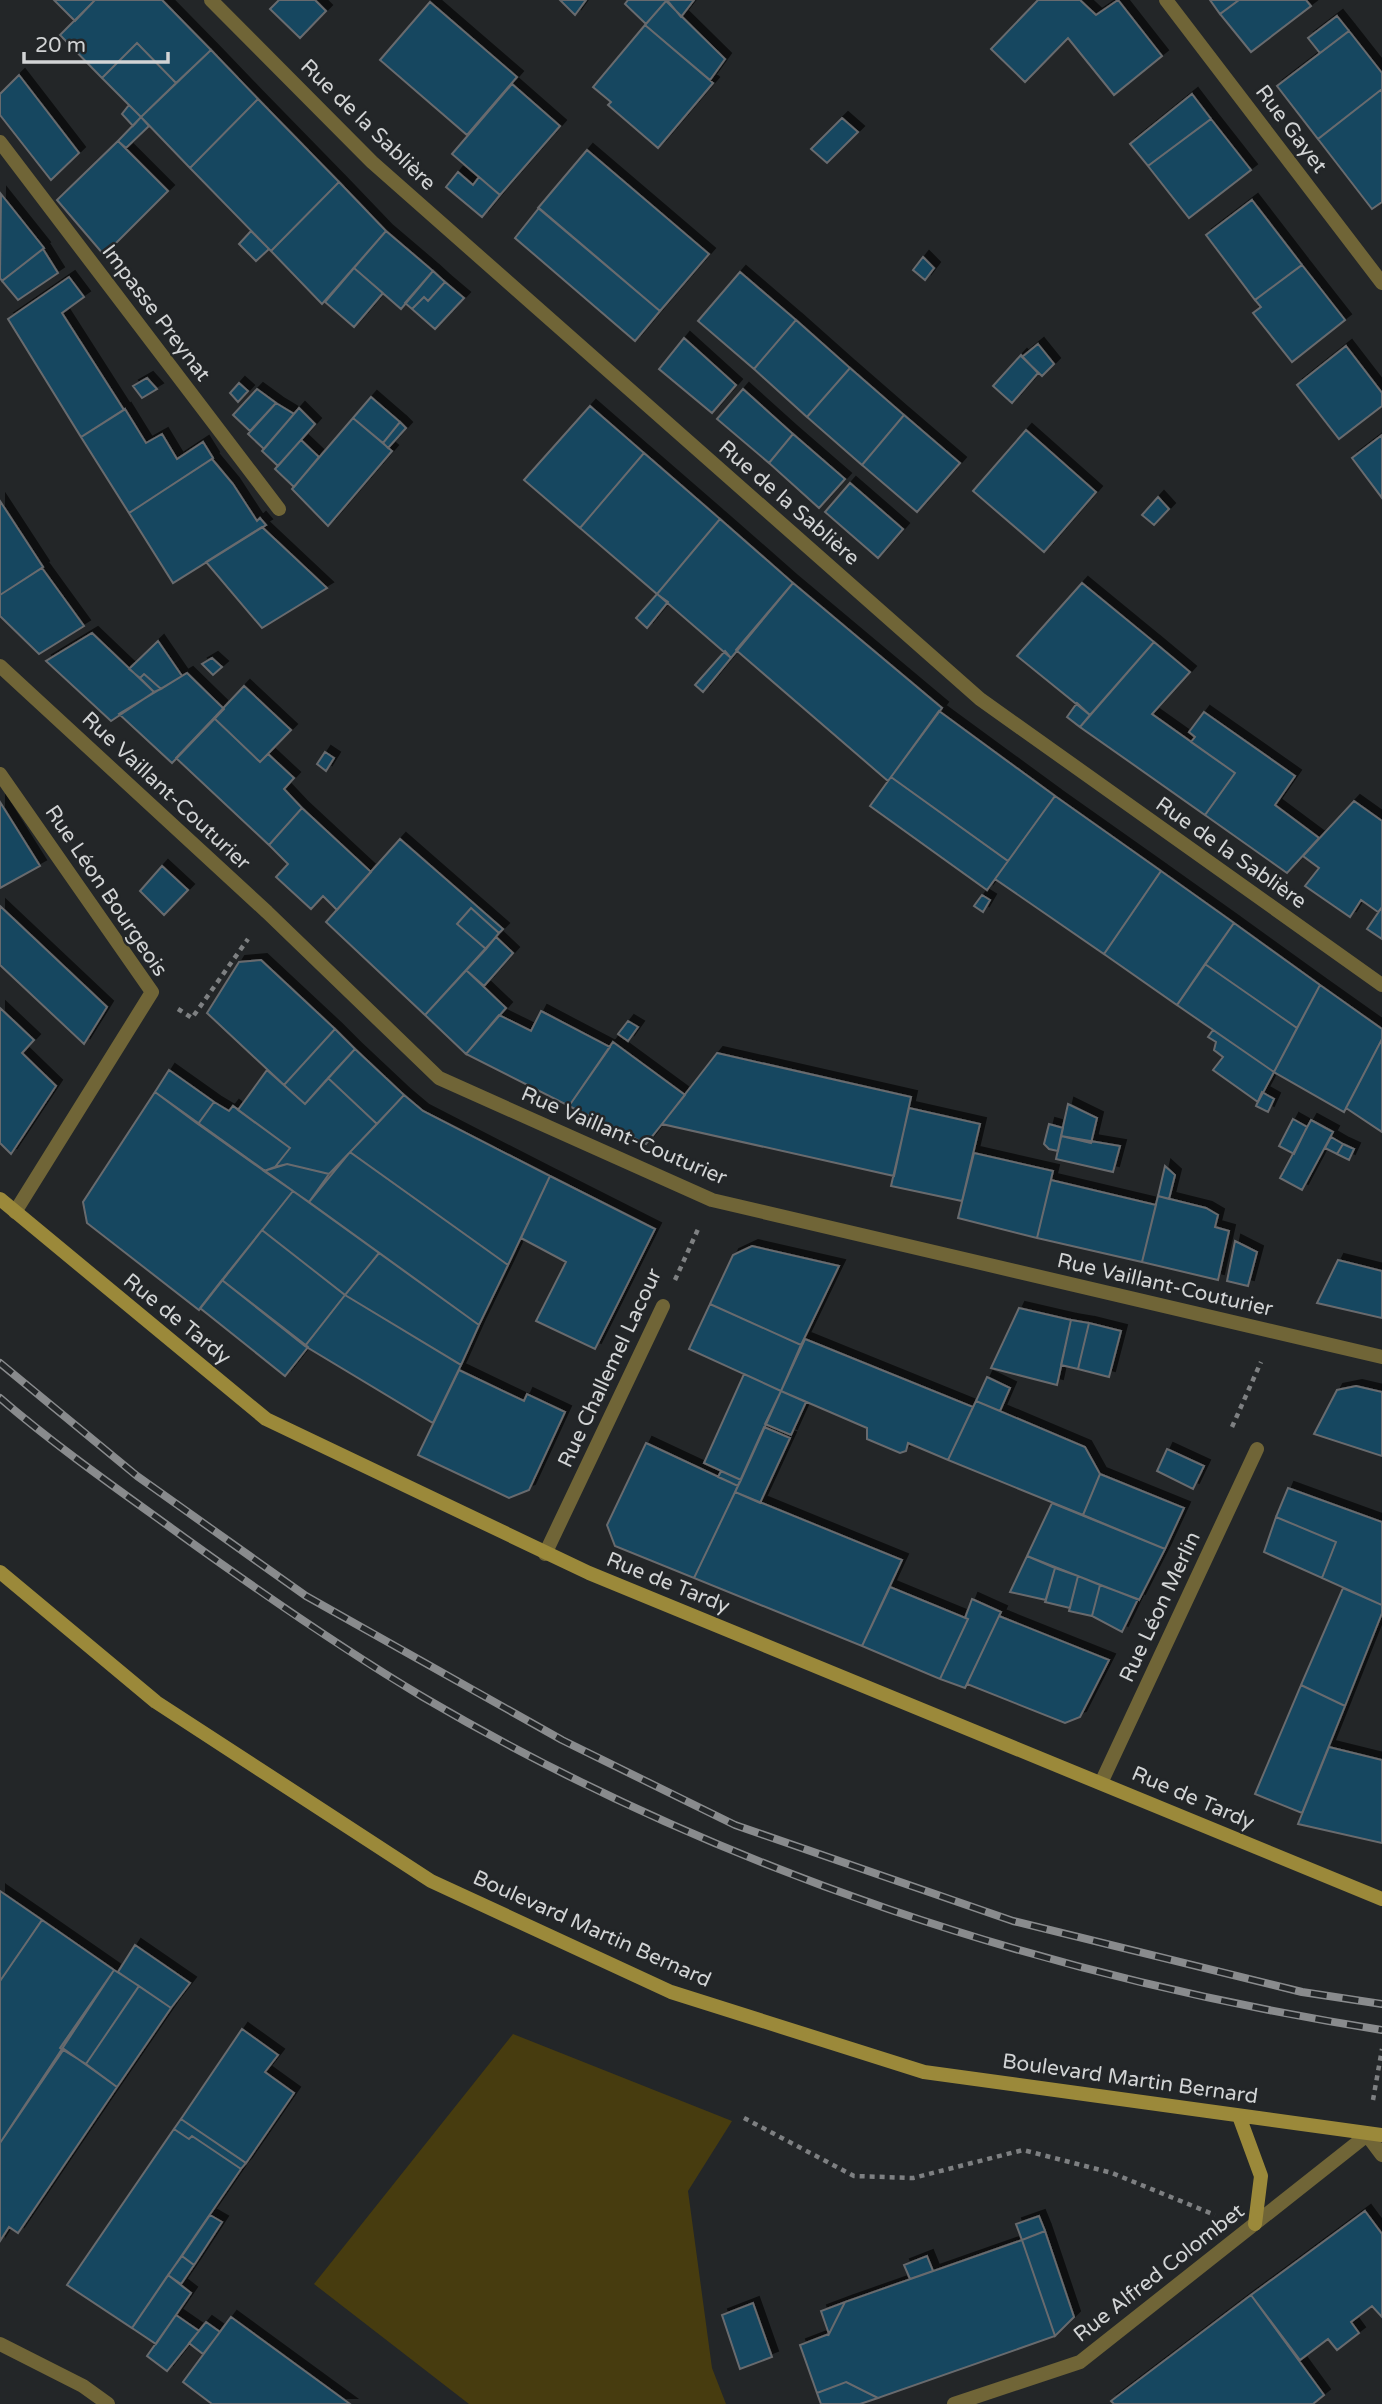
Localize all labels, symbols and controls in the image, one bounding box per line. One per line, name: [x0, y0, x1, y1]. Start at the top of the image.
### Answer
scale bar: [24, 21, 168, 65]
text: 20 m: [35, 33, 86, 58]
street label: Rue de la Sablière: [295, 54, 441, 196]
street label: Rue Gayet: [1250, 80, 1332, 178]
street label: Impasse Preynat: [96, 240, 216, 386]
street label: Rue de la Sablière: [714, 435, 865, 571]
street label: Rue Vaillant-Couturier: [77, 707, 255, 875]
street label: Rue de la Sablière: [1151, 792, 1311, 914]
street label: Rue Léon Bourgeois: [39, 801, 173, 981]
street label: Rue Vaillant-Couturier: [518, 1081, 730, 1191]
street label: Rue Vaillant-Couturier: [1055, 1248, 1275, 1322]
street label: Rue Challemel Lacour: [553, 1264, 667, 1472]
street label: Rue de Tardy: [118, 1268, 236, 1370]
street label: Rue Léon Merlin: [1114, 1528, 1206, 1686]
street label: Rue de Tardy: [603, 1547, 733, 1619]
street label: Rue de Tardy: [1128, 1761, 1258, 1835]
street label: Boulevard Martin Bernard: [469, 1865, 715, 1993]
street label: Boulevard Martin Bernard: [1001, 2049, 1259, 2109]
street label: Rue Alfred Colombet: [1069, 2199, 1249, 2347]

